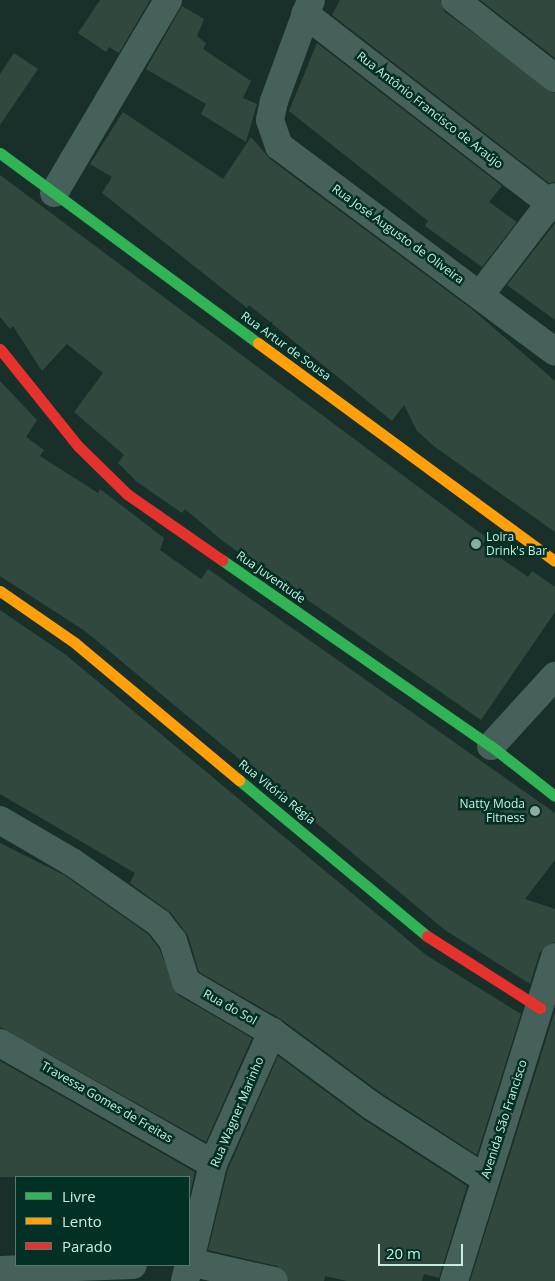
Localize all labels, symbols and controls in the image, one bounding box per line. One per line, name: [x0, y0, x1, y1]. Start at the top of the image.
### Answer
street label: Rua Antônio Francisco de Araújo: [354, 48, 506, 172]
street label: Rua José Augusto de Oliveira: [329, 181, 467, 287]
street label: Rua Artur de Sousa: [238, 309, 334, 383]
place label: Loira Drink's Bar: [486, 530, 547, 558]
marker: Loira Drink's Bar: [470, 538, 482, 550]
street label: Rua Juventude: [234, 548, 308, 606]
street label: Rua Vitória Régia: [236, 757, 318, 827]
place label: Natty Moda Fitness: [460, 797, 525, 825]
marker: Natty Moda Fitness: [529, 805, 541, 817]
street label: Rua do Sol: [201, 986, 259, 1028]
street label: Rua Wagner Marinho: [207, 1055, 267, 1169]
street label: Travessa Gomes de Freitas: [39, 1058, 175, 1146]
street label: Avenida São Francisco: [478, 1058, 530, 1180]
legend: [15, 1176, 190, 1266]
text: Livre: [62, 1186, 96, 1206]
text: Lento: [62, 1211, 102, 1231]
scale bar: [380, 1234, 465, 1266]
text: Parado: [62, 1236, 112, 1256]
text: 20 m: [386, 1243, 421, 1263]

